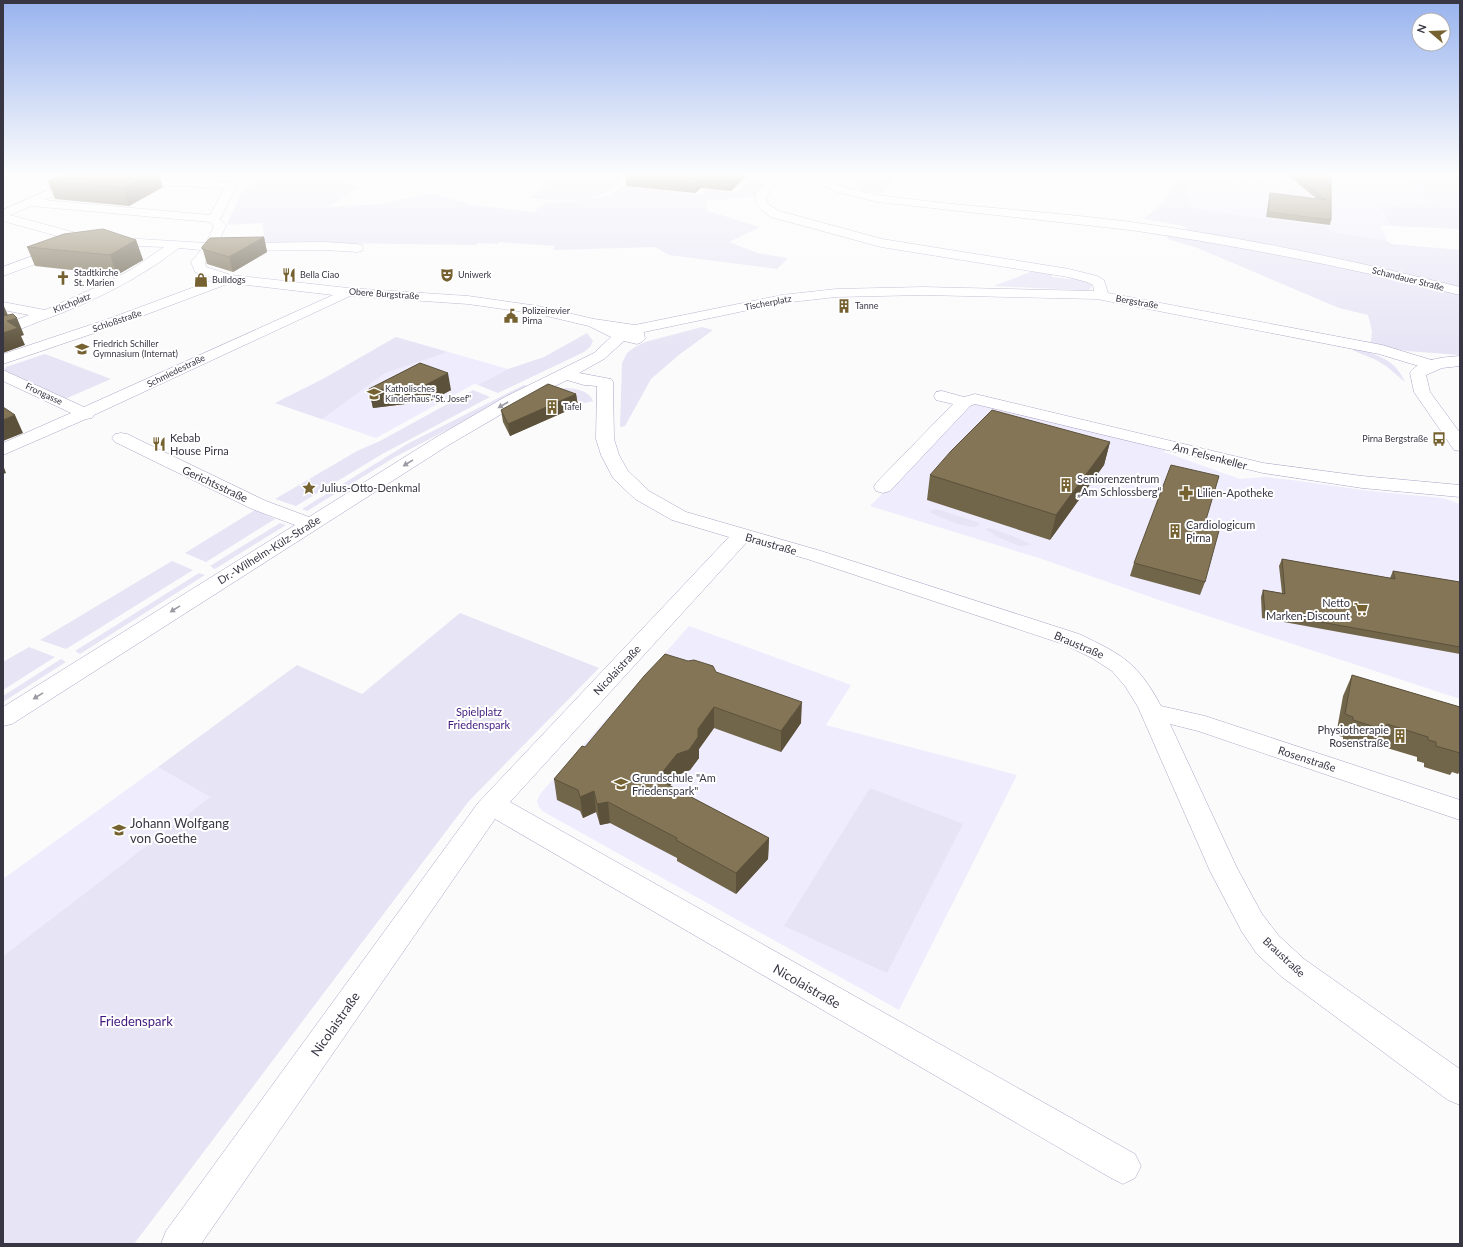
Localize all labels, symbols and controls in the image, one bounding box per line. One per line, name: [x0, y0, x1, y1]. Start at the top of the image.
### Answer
north arrow: [1411, 12, 1451, 52]
text: N: [1414, 22, 1429, 35]
street label: Schandauer Straße: [1371, 264, 1446, 293]
place label: Stadtkirche St. Marien: [74, 267, 119, 288]
restaurant icon: Bella Ciao: [281, 267, 297, 283]
theatre icon: Uniwerk: [439, 267, 455, 283]
place label: Bella Ciao: [300, 269, 339, 280]
place label: Uniwerk: [458, 269, 492, 280]
church icon: Stadtkirche St. Marien: [55, 270, 71, 286]
shop icon: Bulldogs: [193, 272, 209, 288]
place label: Bulldogs: [212, 274, 246, 285]
street label: Obere Burgstraße: [349, 286, 420, 301]
street label: Kirchplatz: [51, 290, 92, 315]
street label: Bergstraße: [1115, 292, 1160, 311]
street label: Tischerplatz: [744, 293, 792, 312]
building icon: Tanne: [836, 298, 852, 314]
place label: Tanne: [855, 300, 879, 311]
place label: Polizeirevier Pirna: [522, 305, 571, 326]
street label: Schloßstraße: [91, 307, 143, 334]
public building icon: Polizeirevier Pirna: [503, 308, 519, 324]
place label: Friedrich Schiller Gymnasium (Internat): [93, 338, 178, 359]
school or university icon: Friedrich Schiller Gymnasium (Internat): [74, 341, 90, 357]
street label: Schmiedestraße: [145, 352, 207, 389]
street label: Frongasse: [24, 380, 65, 407]
place label: Katholisches Kinderhaus "St. Josef": [385, 383, 471, 404]
school or university icon: Katholisches Kinderhaus "St. Josef": [366, 386, 382, 402]
building icon: Tafel: [544, 399, 560, 415]
place label: Tafel: [563, 401, 582, 412]
one-way arrow: [497, 402, 509, 409]
place label: Kebab House Pirna: [170, 431, 229, 457]
bus stop icon: Pirna Bergstraße: [1431, 431, 1447, 447]
place label: Pirna Bergstraße: [1362, 433, 1428, 444]
restaurant icon: Kebab House Pirna: [151, 436, 167, 452]
street label: Am Felsenkeller: [1172, 439, 1249, 472]
one-way arrow: [402, 459, 414, 466]
street label: Gerichtsstraße: [180, 463, 250, 504]
place label: Seniorenzentrum „Am Schlossberg“: [1077, 472, 1162, 498]
building icon: Seniorenzentrum „Am Schlossberg“: [1058, 477, 1074, 493]
place icon: Julius-Otto-Denkmal: [301, 480, 317, 496]
place label: Julius-Otto-Denkmal: [320, 481, 420, 494]
pharmacy icon: Lilien-Apotheke: [1178, 485, 1194, 501]
place label: Lilien-Apotheke: [1197, 486, 1273, 499]
street label: Dr.-Wilhelm-Külz-Straße: [215, 513, 323, 586]
place label: Cardiologicum Pirna: [1186, 518, 1255, 544]
building icon: Cardiologicum Pirna: [1167, 523, 1183, 539]
street label: Braustraße: [744, 530, 798, 557]
place label: Netto Marken-Discount: [1266, 596, 1350, 622]
supermarket icon: Netto Marken-Discount: [1353, 601, 1369, 617]
one-way arrow: [169, 606, 181, 613]
street label: Braustraße: [1052, 628, 1106, 661]
street label: Nicolaistraße: [590, 642, 643, 697]
one-way arrow: [33, 692, 43, 700]
park label: Spielplatz Friedenspark: [448, 705, 511, 731]
place label: Physiotherapie Rosenstraße: [1317, 723, 1389, 749]
building icon: Physiotherapie Rosenstraße: [1392, 728, 1408, 744]
street label: Rosenstraße: [1277, 743, 1338, 774]
place label: Grundschule "Am Friedenspark": [632, 771, 716, 797]
school or university icon: Grundschule "Am Friedenspark": [613, 776, 629, 792]
place label: Johann Wolfgang von Goethe: [130, 815, 229, 846]
school or university icon: Johann Wolfgang von Goethe: [111, 822, 127, 838]
street label: Braustraße: [1261, 934, 1308, 980]
street label: Nicolaistraße: [771, 960, 844, 1012]
street label: Nicolaistraße: [307, 989, 363, 1059]
park label: Friedenspark: [99, 1013, 173, 1029]

